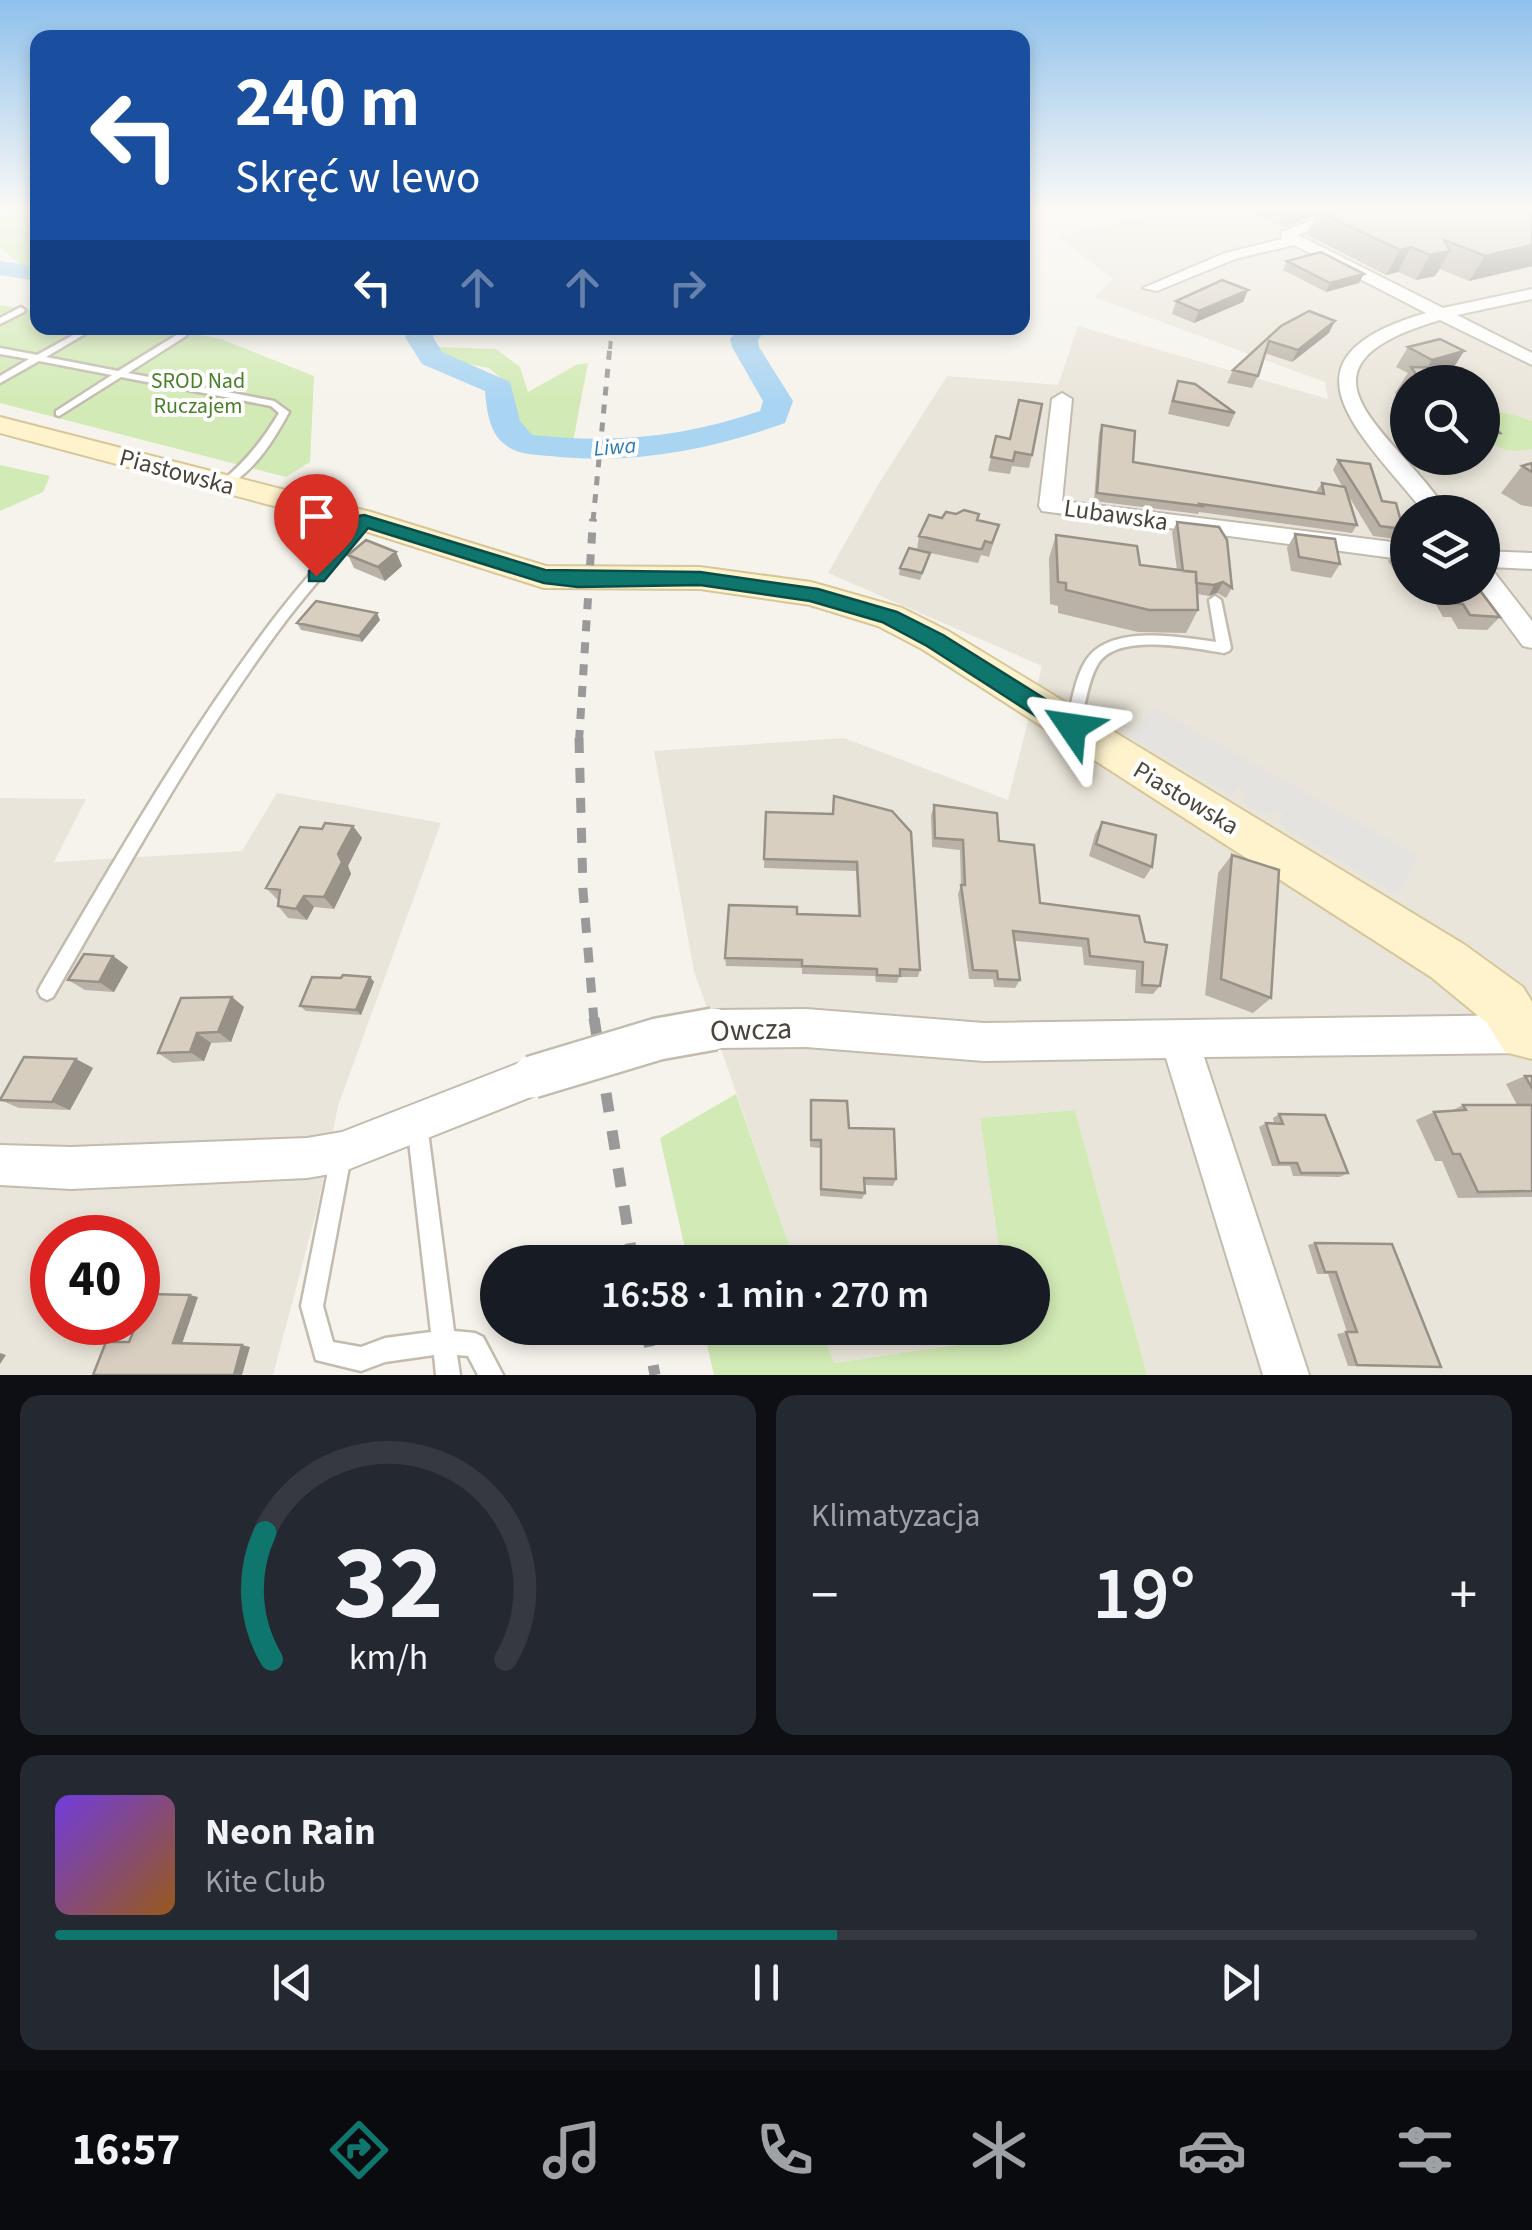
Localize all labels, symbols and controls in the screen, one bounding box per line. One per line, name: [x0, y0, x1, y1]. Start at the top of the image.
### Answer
text: 240 m: [235, 53, 420, 153]
icon: left: [70, 70, 200, 200]
text: Skręć w lewo: [235, 146, 480, 210]
icon: left: [345, 260, 400, 315]
icon: ahead: [450, 260, 505, 315]
icon: ahead: [555, 260, 610, 315]
icon: right: [660, 260, 715, 315]
park label: SROD Nad Ruczajem: [151, 365, 245, 422]
map controls: [1390, 365, 1500, 605]
button: search: [1390, 365, 1500, 475]
water label: Liwa: [592, 429, 638, 465]
street label: Piastowska: [116, 439, 238, 505]
pin: [274, 474, 359, 577]
icon: arrive: [289, 489, 344, 544]
street label: Lubawska: [1062, 490, 1170, 540]
button: layers: [1390, 495, 1500, 605]
position arrow: [1020, 675, 1124, 779]
street label: Piastowska: [1126, 752, 1246, 844]
street label: Owcza: [709, 1007, 793, 1053]
speed limit sign: 40: [30, 1215, 160, 1345]
text: 16:58 · 1 min · 270 m: [601, 1268, 929, 1322]
text: Klimatyzacja: [811, 1493, 980, 1539]
text: 32: [333, 1511, 443, 1659]
text: 19°: [1092, 1541, 1196, 1648]
text: −: [811, 1557, 838, 1635]
text: +: [1450, 1557, 1477, 1635]
text: km/h: [348, 1632, 428, 1683]
text: Neon Rain: [205, 1805, 376, 1859]
text: Kite Club: [205, 1859, 326, 1905]
icon: previous: [265, 1955, 320, 2010]
icon: pause: [739, 1955, 794, 2010]
icon: next: [1213, 1955, 1268, 2010]
icon: directions: [324, 2115, 394, 2185]
icon: music: [537, 2115, 607, 2185]
icon: phone: [750, 2115, 820, 2185]
icon: climate: [964, 2115, 1034, 2185]
icon: car: [1177, 2115, 1247, 2185]
icon: filters: [1390, 2115, 1460, 2185]
text: 16:57: [72, 2118, 180, 2182]

